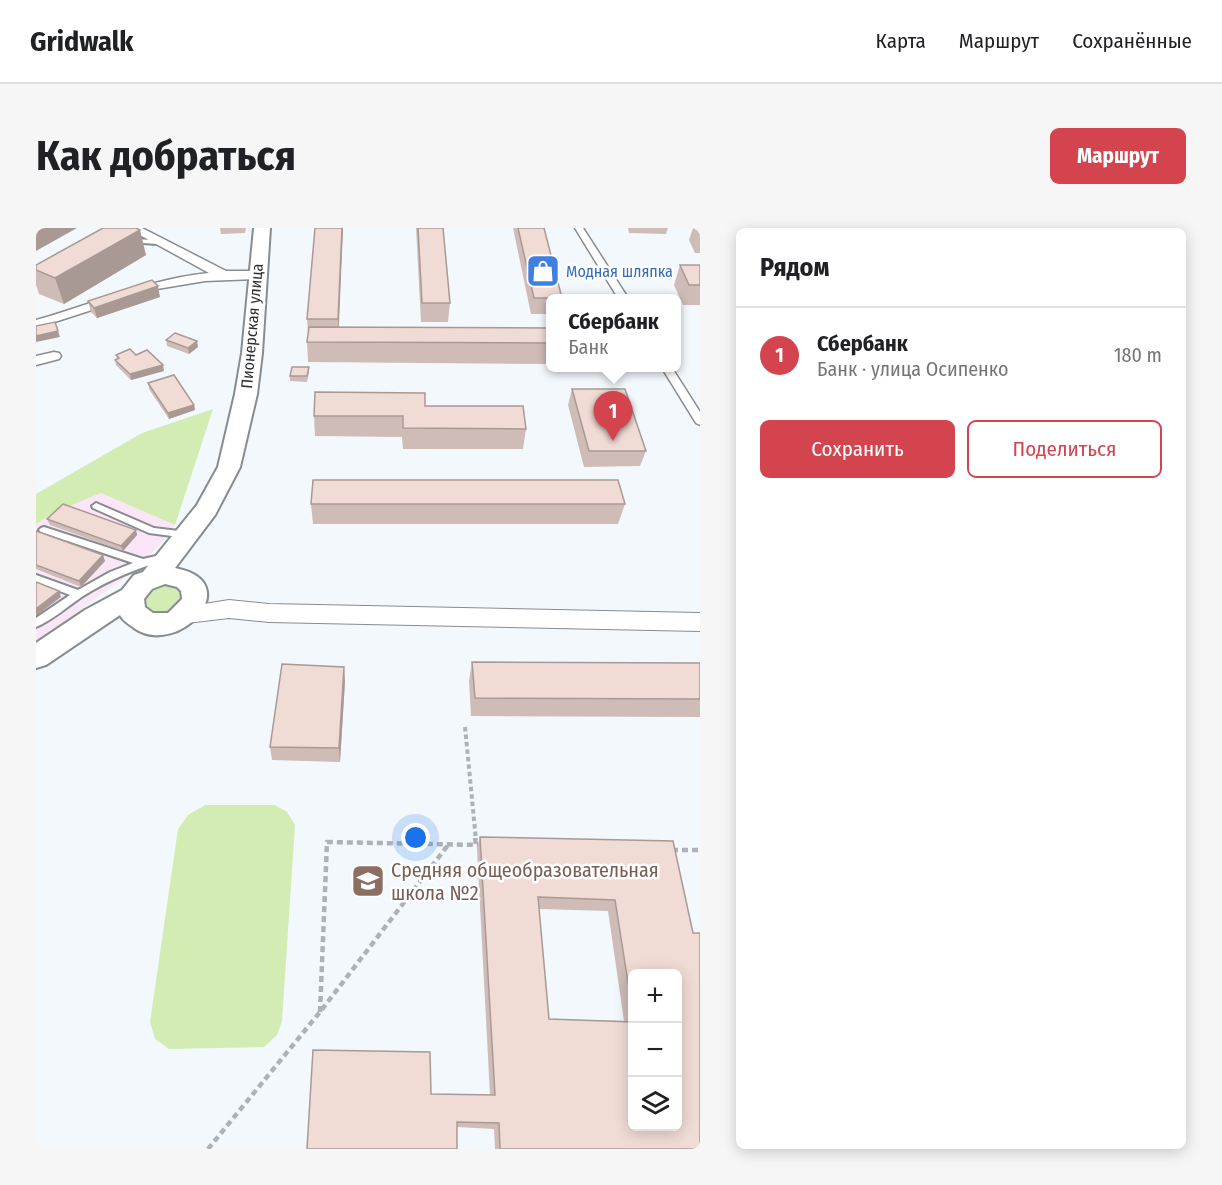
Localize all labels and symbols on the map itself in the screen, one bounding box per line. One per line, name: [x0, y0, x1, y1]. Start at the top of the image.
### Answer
shop icon: Модная шляпка: [525, 253, 561, 289]
place label: Модная шляпка: [566, 262, 673, 281]
street label: Пионерская улица: [237, 263, 267, 389]
pin: 1: [594, 392, 632, 441]
your location: [401, 823, 430, 852]
place label: Средняя общеобразовательная школа №2: [391, 858, 659, 905]
school or university icon: Средняя общеобразовательная школа №2: [350, 863, 386, 899]

